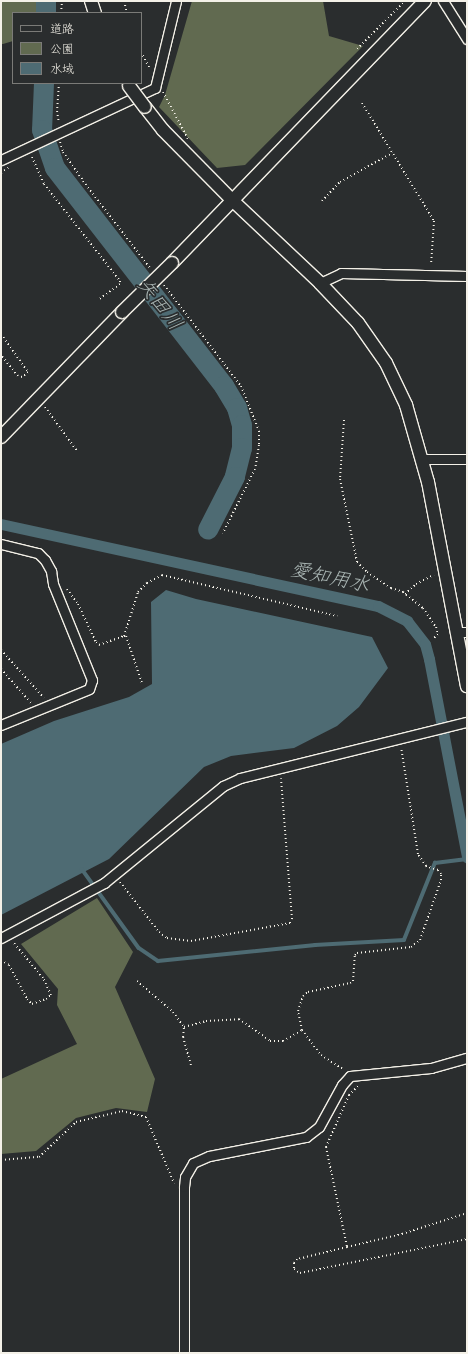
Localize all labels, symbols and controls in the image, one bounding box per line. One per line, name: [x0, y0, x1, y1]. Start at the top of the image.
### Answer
legend: [12, 12, 142, 84]
text: 道路: [50, 21, 74, 37]
text: 公園: [50, 41, 74, 57]
text: 水域: [50, 61, 74, 77]
water label: 矢田川: [132, 273, 188, 335]
water label: 愛知用水: [288, 557, 372, 597]

